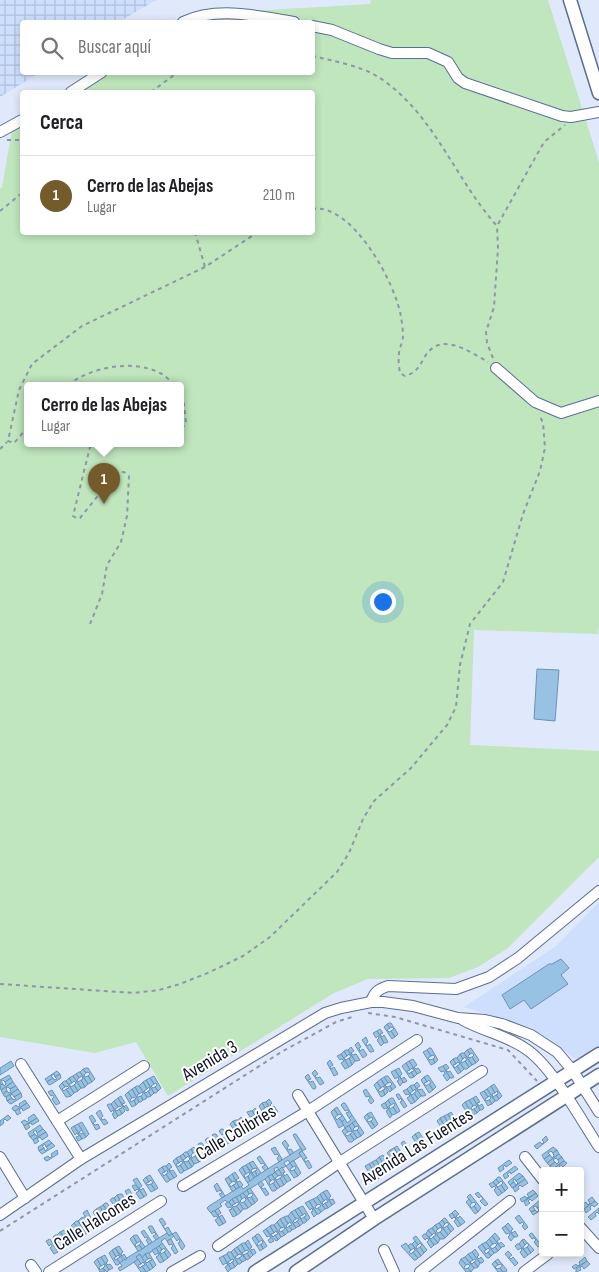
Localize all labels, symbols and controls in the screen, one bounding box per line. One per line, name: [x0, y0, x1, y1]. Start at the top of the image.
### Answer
search box: [20, 20, 315, 75]
icon: search: [38, 34, 66, 62]
text: Buscar aquí: [78, 36, 151, 59]
text: Cerca: [40, 110, 83, 135]
text: Cerro de las Abejas: [87, 175, 213, 198]
text: 1: [53, 186, 59, 205]
text: 210 m: [263, 186, 295, 205]
text: Lugar: [87, 198, 117, 217]
popup: [24, 382, 184, 447]
text: Cerro de las Abejas: [41, 394, 167, 417]
text: Lugar: [41, 417, 70, 436]
pin: 1: [88, 463, 120, 504]
your location: [370, 589, 396, 615]
street label: Avenida 3: [177, 1036, 242, 1087]
street label: Calle Colibríes: [192, 1100, 280, 1166]
street label: Avenida Las Fuentes: [356, 1103, 478, 1191]
map controls: [539, 1167, 584, 1257]
button: +: [539, 1167, 584, 1212]
street label: Calle Halcones: [50, 1188, 140, 1256]
button: −: [539, 1212, 584, 1257]

